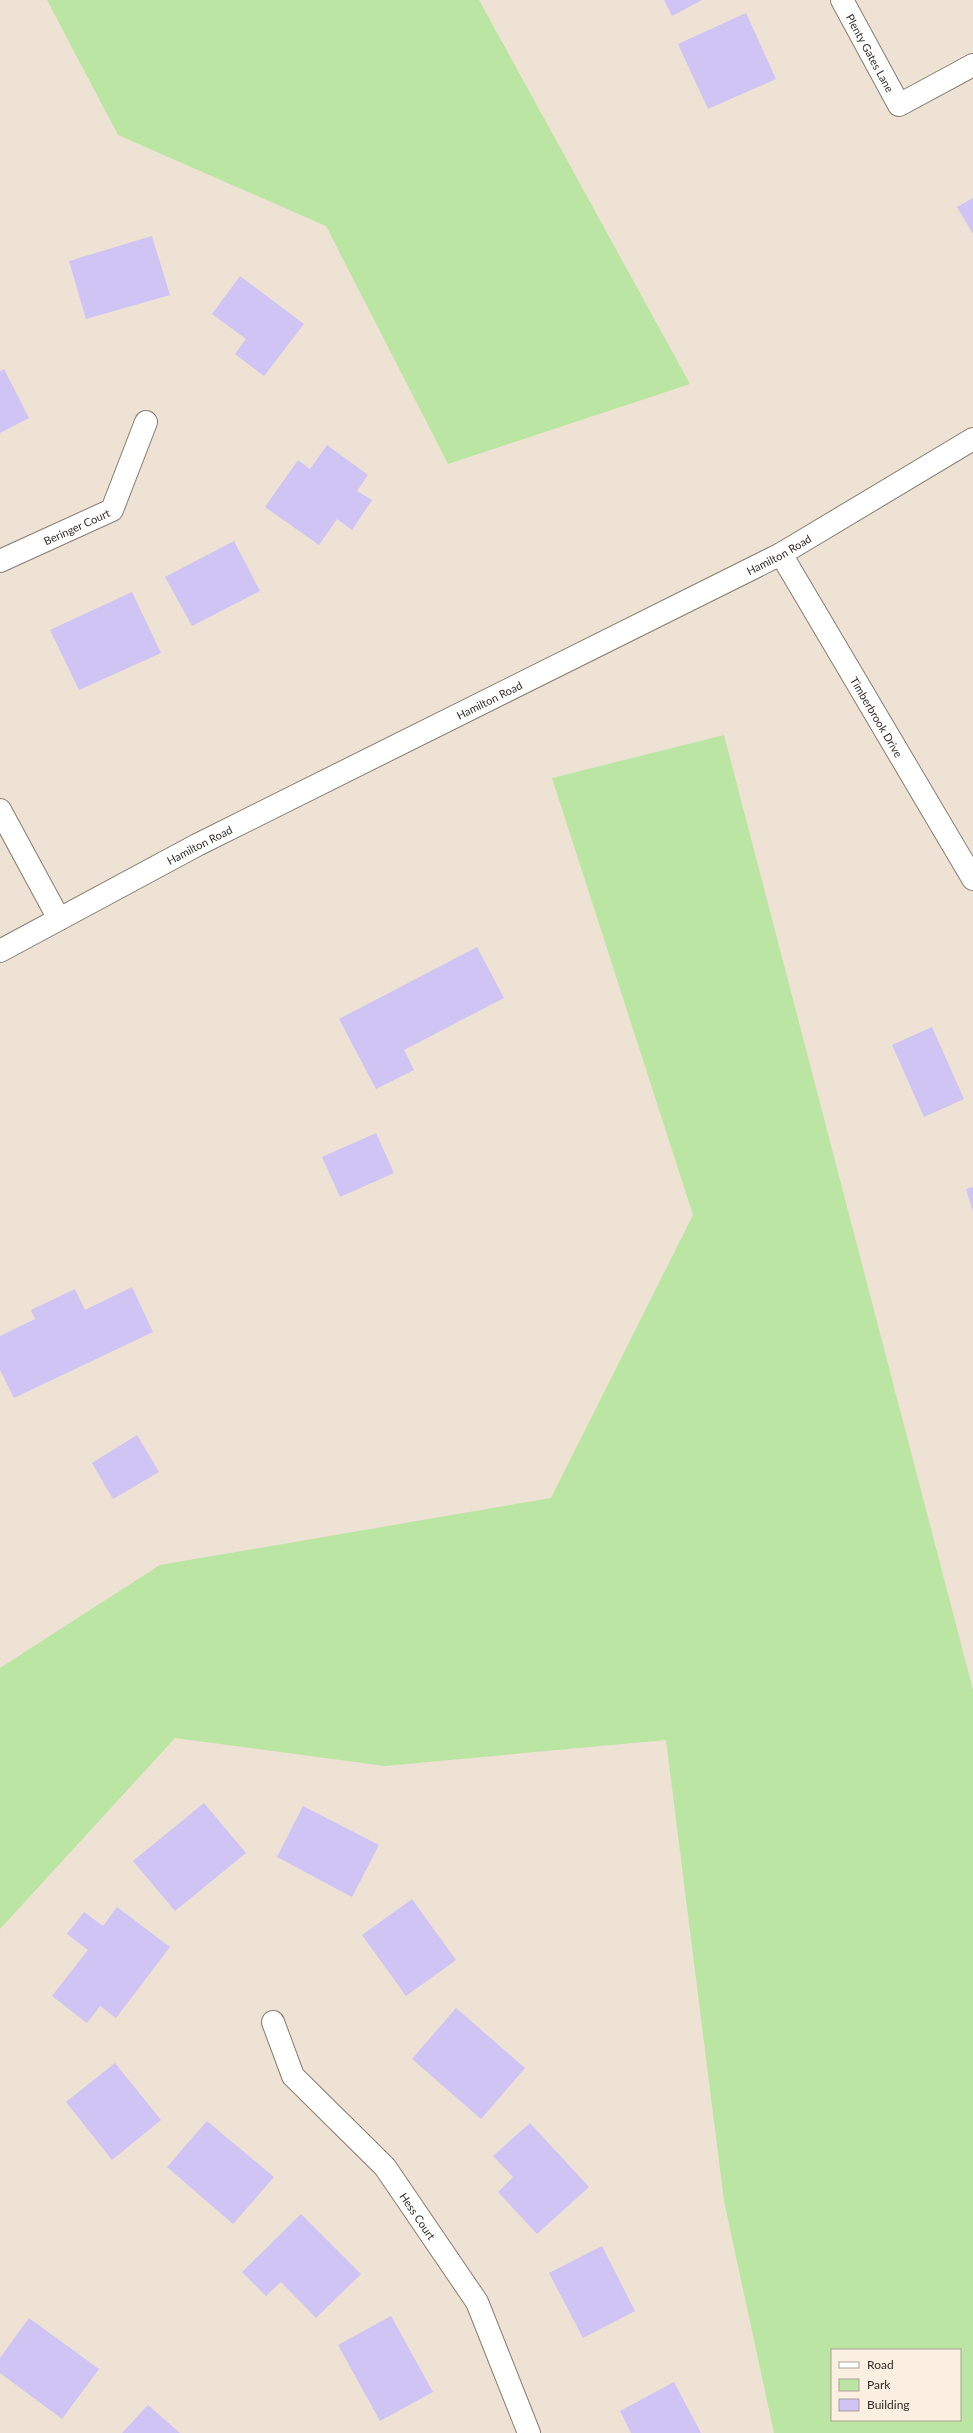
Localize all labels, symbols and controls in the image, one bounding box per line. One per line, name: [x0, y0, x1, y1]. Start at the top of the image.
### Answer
street label: Plenty Gates Lane: [844, 11, 897, 94]
street label: Beringer Court: [41, 505, 112, 547]
street label: Hamilton Road: [744, 531, 813, 577]
street label: Timberbrook Drive: [848, 674, 906, 760]
street label: Hamilton Road: [454, 678, 524, 721]
street label: Hamilton Road: [164, 822, 234, 867]
street label: Hess Court: [398, 2190, 439, 2242]
legend: [831, 2349, 961, 2421]
text: Road: [867, 2357, 894, 2372]
text: Park: [867, 2377, 891, 2392]
text: Building: [867, 2397, 910, 2412]

